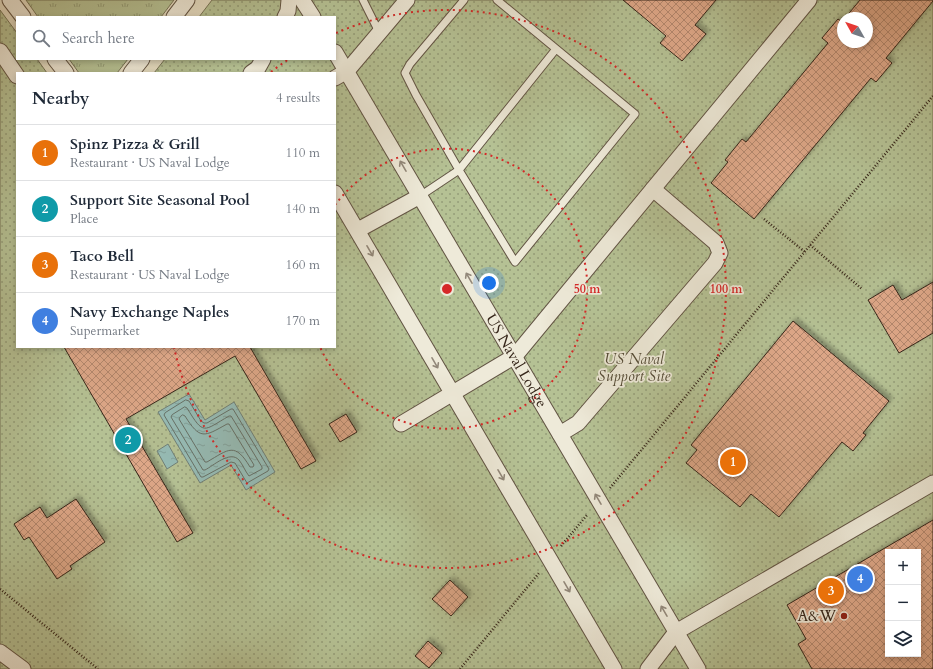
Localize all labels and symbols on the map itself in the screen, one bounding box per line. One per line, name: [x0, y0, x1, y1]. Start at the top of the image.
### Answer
north arrow: [837, 12, 873, 48]
one-way arrow: [399, 161, 407, 172]
one-way arrow: [366, 245, 374, 257]
one-way arrow: [464, 272, 472, 284]
your location: [479, 273, 499, 293]
text: 50 m: [574, 281, 601, 297]
text: 100 m: [710, 281, 743, 297]
centre of rings: [440, 282, 454, 296]
street label: US Naval Lodge: [481, 310, 552, 411]
park label: US Naval Support Site: [598, 349, 671, 386]
one-way arrow: [432, 357, 440, 369]
pin: 2: [115, 425, 141, 455]
pin: 1: [720, 447, 746, 477]
one-way arrow: [497, 469, 505, 481]
one-way arrow: [594, 493, 602, 505]
pin: 4: [847, 564, 873, 594]
pin: 3: [818, 576, 844, 606]
one-way arrow: [563, 581, 571, 593]
one-way arrow: [660, 606, 668, 617]
place label: A&W: [798, 606, 836, 626]
marker: A&W: [839, 611, 849, 621]

